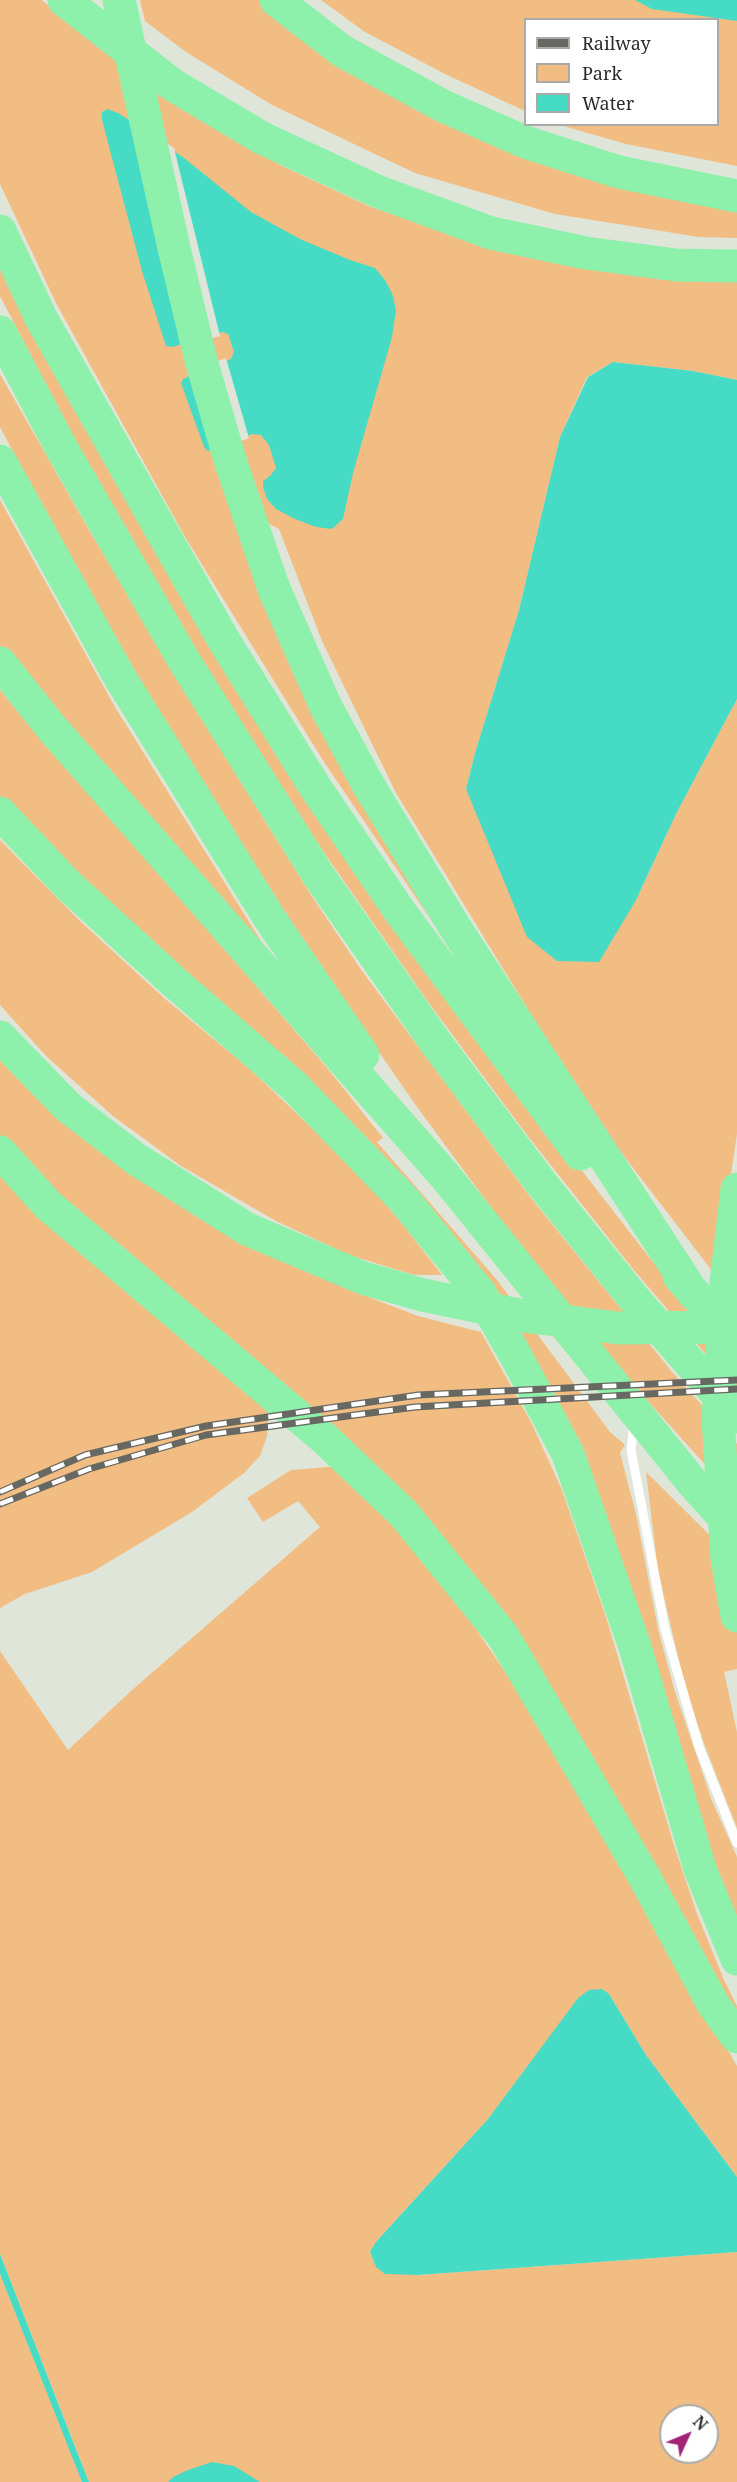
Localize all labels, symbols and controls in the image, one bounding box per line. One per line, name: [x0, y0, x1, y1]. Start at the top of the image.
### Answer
legend: [524, 18, 719, 126]
text: Railway: [582, 31, 651, 55]
text: Park: [582, 61, 622, 85]
text: Water: [582, 91, 634, 115]
north arrow: [659, 2404, 719, 2464]
text: N: [688, 2411, 713, 2435]

